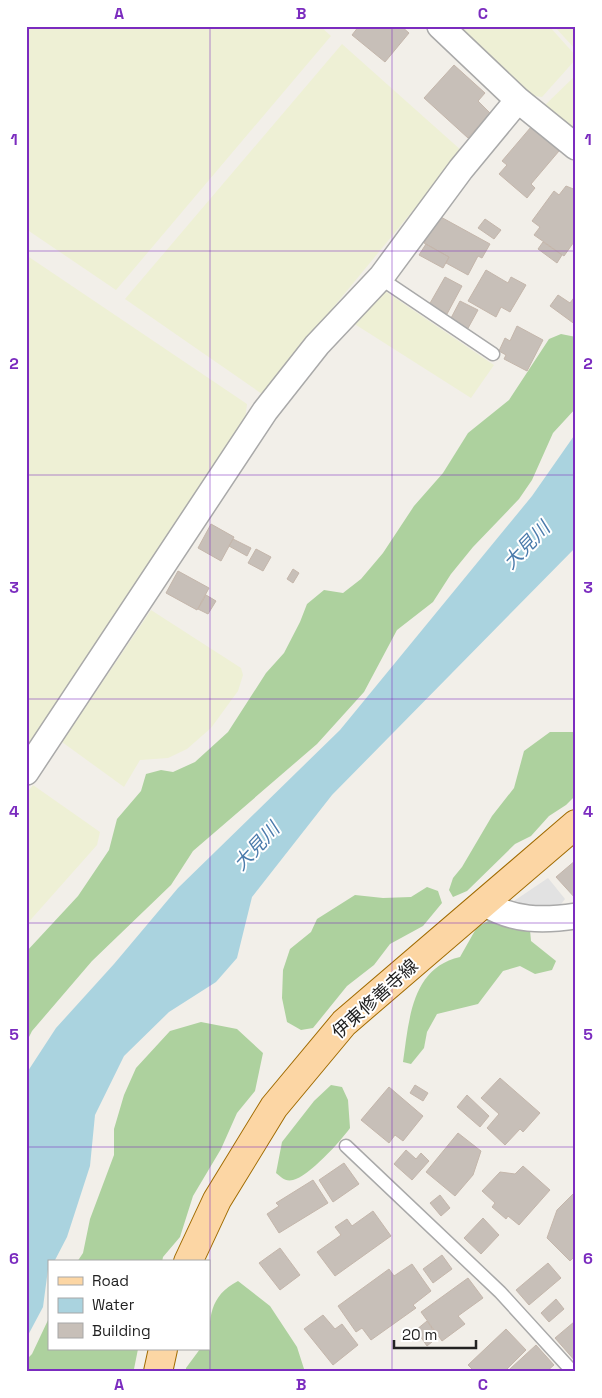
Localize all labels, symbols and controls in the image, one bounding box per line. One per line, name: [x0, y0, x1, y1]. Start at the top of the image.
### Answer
text: A: [114, 3, 124, 24]
text: B: [296, 3, 306, 24]
text: C: [478, 3, 488, 24]
text: 1: [10, 129, 18, 150]
text: 1: [584, 129, 592, 150]
text: 2: [9, 353, 19, 374]
text: 2: [583, 353, 593, 374]
water label: 大見川: [498, 515, 557, 575]
text: 3: [9, 577, 19, 598]
text: 3: [583, 577, 593, 598]
text: 4: [9, 801, 19, 822]
text: 4: [583, 801, 593, 822]
water label: 大見川: [228, 816, 286, 876]
street label: 伊東修善寺線: [327, 954, 422, 1043]
text: 5: [9, 1024, 19, 1045]
text: 5: [583, 1024, 593, 1045]
text: 6: [9, 1248, 19, 1269]
text: 6: [583, 1248, 593, 1269]
legend: [48, 1260, 210, 1350]
text: Road: [92, 1271, 129, 1290]
text: Water: [92, 1295, 135, 1314]
scale bar: [394, 1318, 477, 1350]
text: Building: [92, 1321, 151, 1340]
text: 20 m: [402, 1325, 437, 1344]
text: A: [114, 1374, 124, 1395]
text: B: [296, 1374, 306, 1395]
text: C: [478, 1374, 488, 1395]

